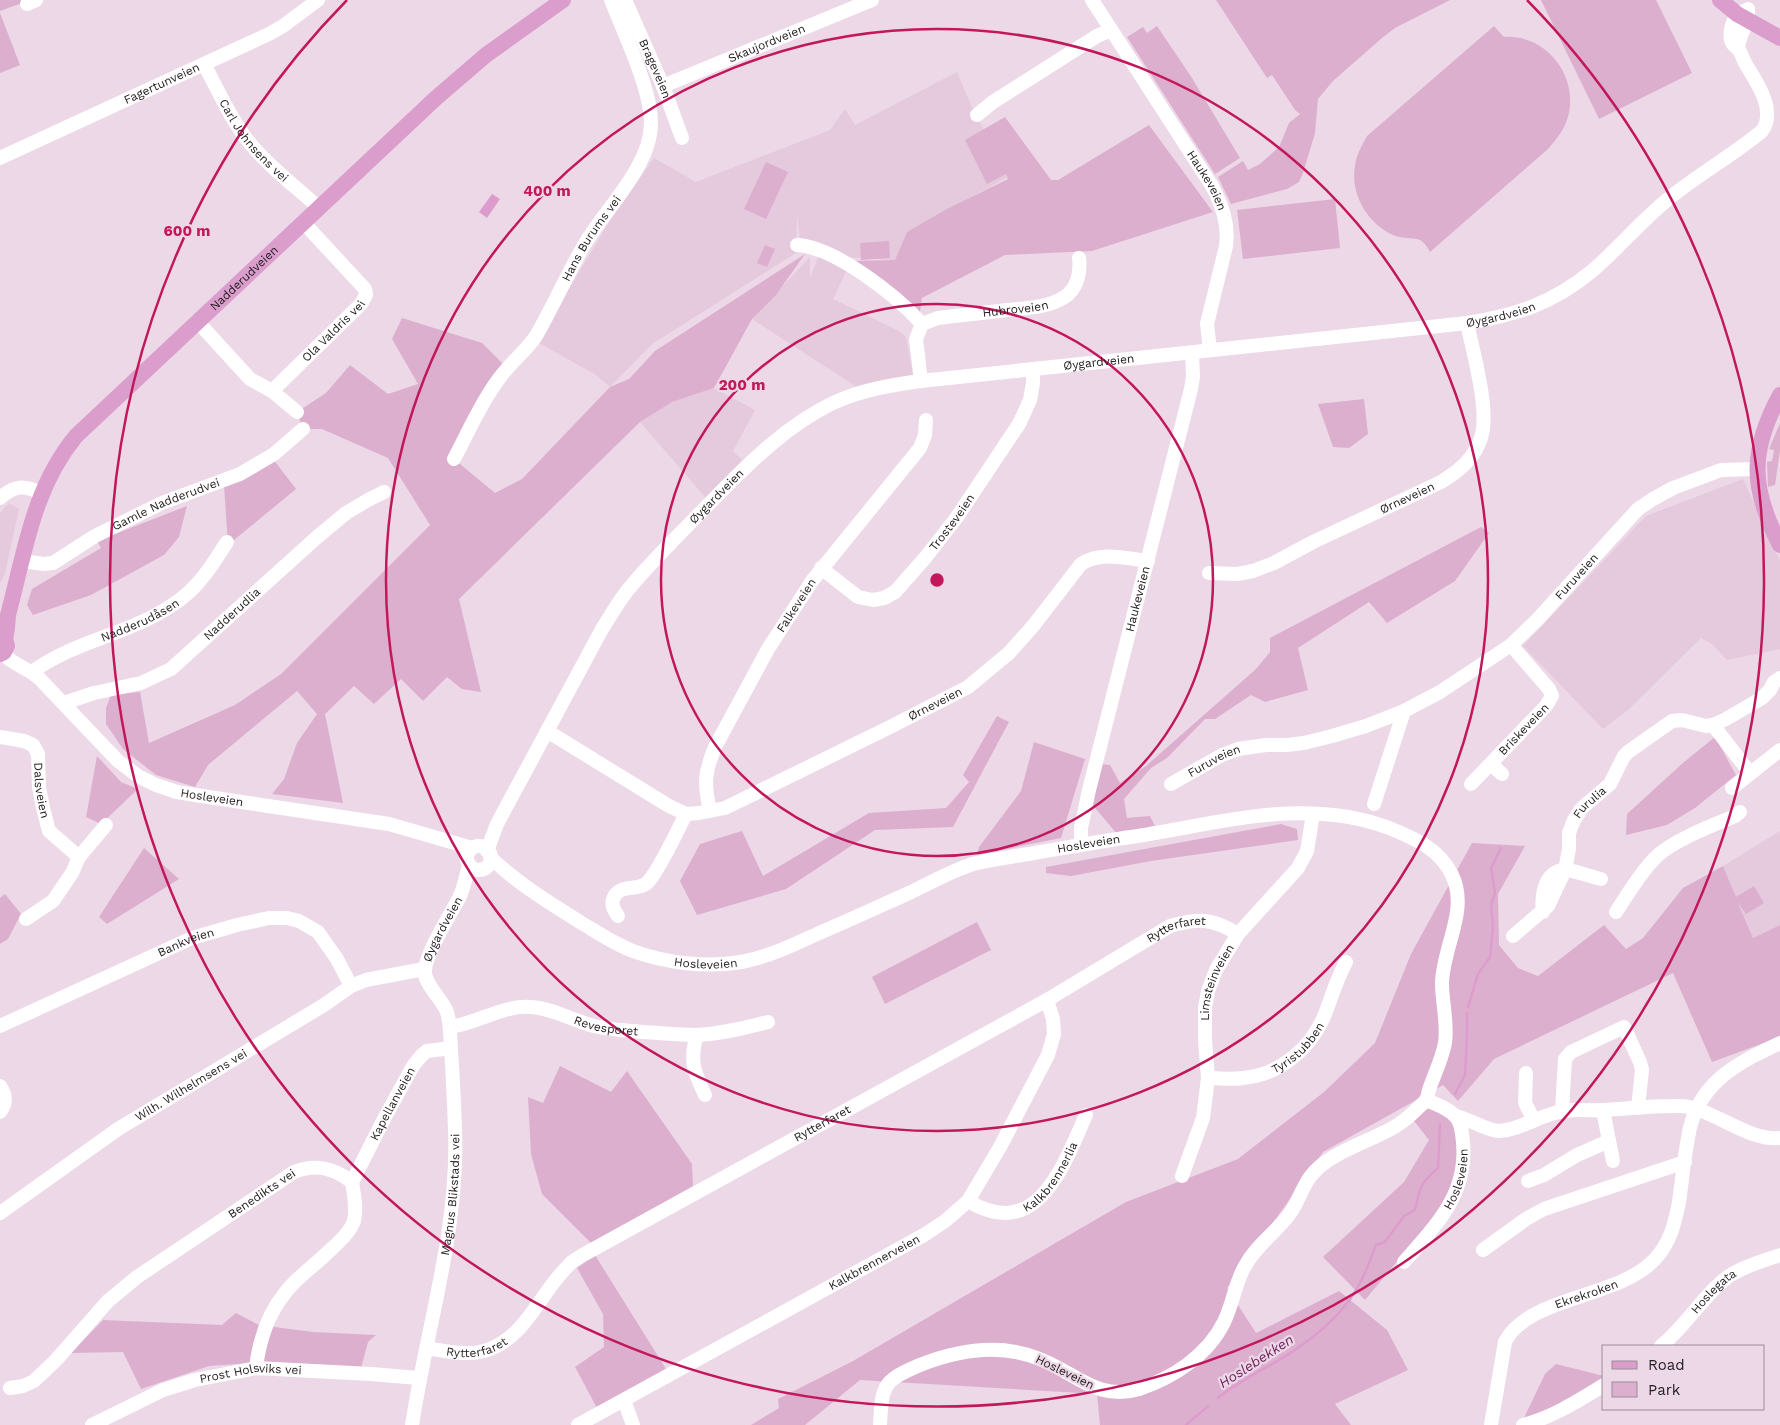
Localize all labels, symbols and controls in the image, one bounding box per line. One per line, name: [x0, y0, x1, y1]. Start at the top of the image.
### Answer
street label: Skaujordveien: [726, 21, 807, 65]
street label: Brageveien: [636, 37, 674, 100]
street label: Fagertunveien: [122, 60, 202, 107]
street label: Carl Johnsens vei: [216, 97, 291, 185]
street label: Haukeveien: [1184, 148, 1229, 212]
text: 400 m: [523, 182, 571, 200]
street label: Hans Burums vei: [559, 193, 624, 284]
text: 600 m: [164, 222, 210, 240]
street label: Nadderudveien: [207, 243, 281, 313]
street label: Ola Valdris vei: [299, 298, 368, 365]
street label: Hubroveien: [982, 298, 1050, 320]
street label: Øygardveien: [1465, 299, 1538, 330]
street label: Øygardveien: [1063, 351, 1135, 373]
text: 200 m: [719, 376, 765, 394]
street label: Øygardveien: [686, 466, 747, 527]
street label: Gamle Nadderudvei: [110, 475, 221, 533]
street label: Ørneveien: [1378, 479, 1437, 517]
street label: Trosteveien: [926, 491, 977, 554]
street label: Furuveien: [1552, 551, 1601, 602]
street label: Haukeveien: [1123, 565, 1153, 633]
centre of rings: [928, 571, 946, 589]
street label: Falkeveien: [774, 576, 819, 635]
street label: Nadderudlia: [201, 585, 263, 643]
street label: Nadderudåsen: [99, 596, 182, 644]
street label: Ørneveien: [906, 684, 964, 724]
street label: Briskeveien: [1496, 700, 1552, 758]
street label: Furuveien: [1185, 742, 1242, 780]
street label: Dalsveien: [31, 762, 52, 820]
street label: Furulia: [1570, 783, 1609, 821]
street label: Hosleveien: [179, 786, 244, 809]
street label: Hosleveien: [1056, 832, 1121, 856]
street label: Øygardveien: [420, 894, 465, 964]
street label: Rytterfaret: [1144, 914, 1206, 945]
street label: Bankveien: [155, 925, 216, 960]
street label: Limsteinveien: [1198, 942, 1237, 1021]
street label: Hosleveien: [673, 955, 738, 972]
street label: Revesporet: [572, 1013, 639, 1038]
street label: Tyristubben: [1269, 1020, 1327, 1077]
street label: Wilh. Wilhelmsens vei: [132, 1046, 249, 1124]
street label: Kapellanveien: [367, 1065, 418, 1143]
street label: Rytterfaret: [792, 1102, 853, 1145]
street label: Magnus Blikstads vei: [438, 1133, 462, 1256]
street label: Kalkbrennerlia: [1020, 1139, 1080, 1215]
street label: Hosleveien: [1441, 1149, 1471, 1212]
street label: Benedikts vei: [225, 1166, 298, 1221]
street label: Kalkbrennerveien: [826, 1232, 922, 1293]
street label: Hoslegata: [1688, 1266, 1739, 1316]
street label: Ekrekroken: [1553, 1277, 1620, 1312]
water label: Hoslebekken: [1216, 1331, 1296, 1391]
street label: Rytterfaret: [445, 1334, 510, 1360]
legend: [1602, 1345, 1765, 1410]
street label: Hosleveien: [1033, 1352, 1097, 1392]
text: Road: [1648, 1356, 1685, 1374]
street label: Prost Holsviks vei: [198, 1361, 302, 1386]
text: Park: [1648, 1381, 1681, 1399]

